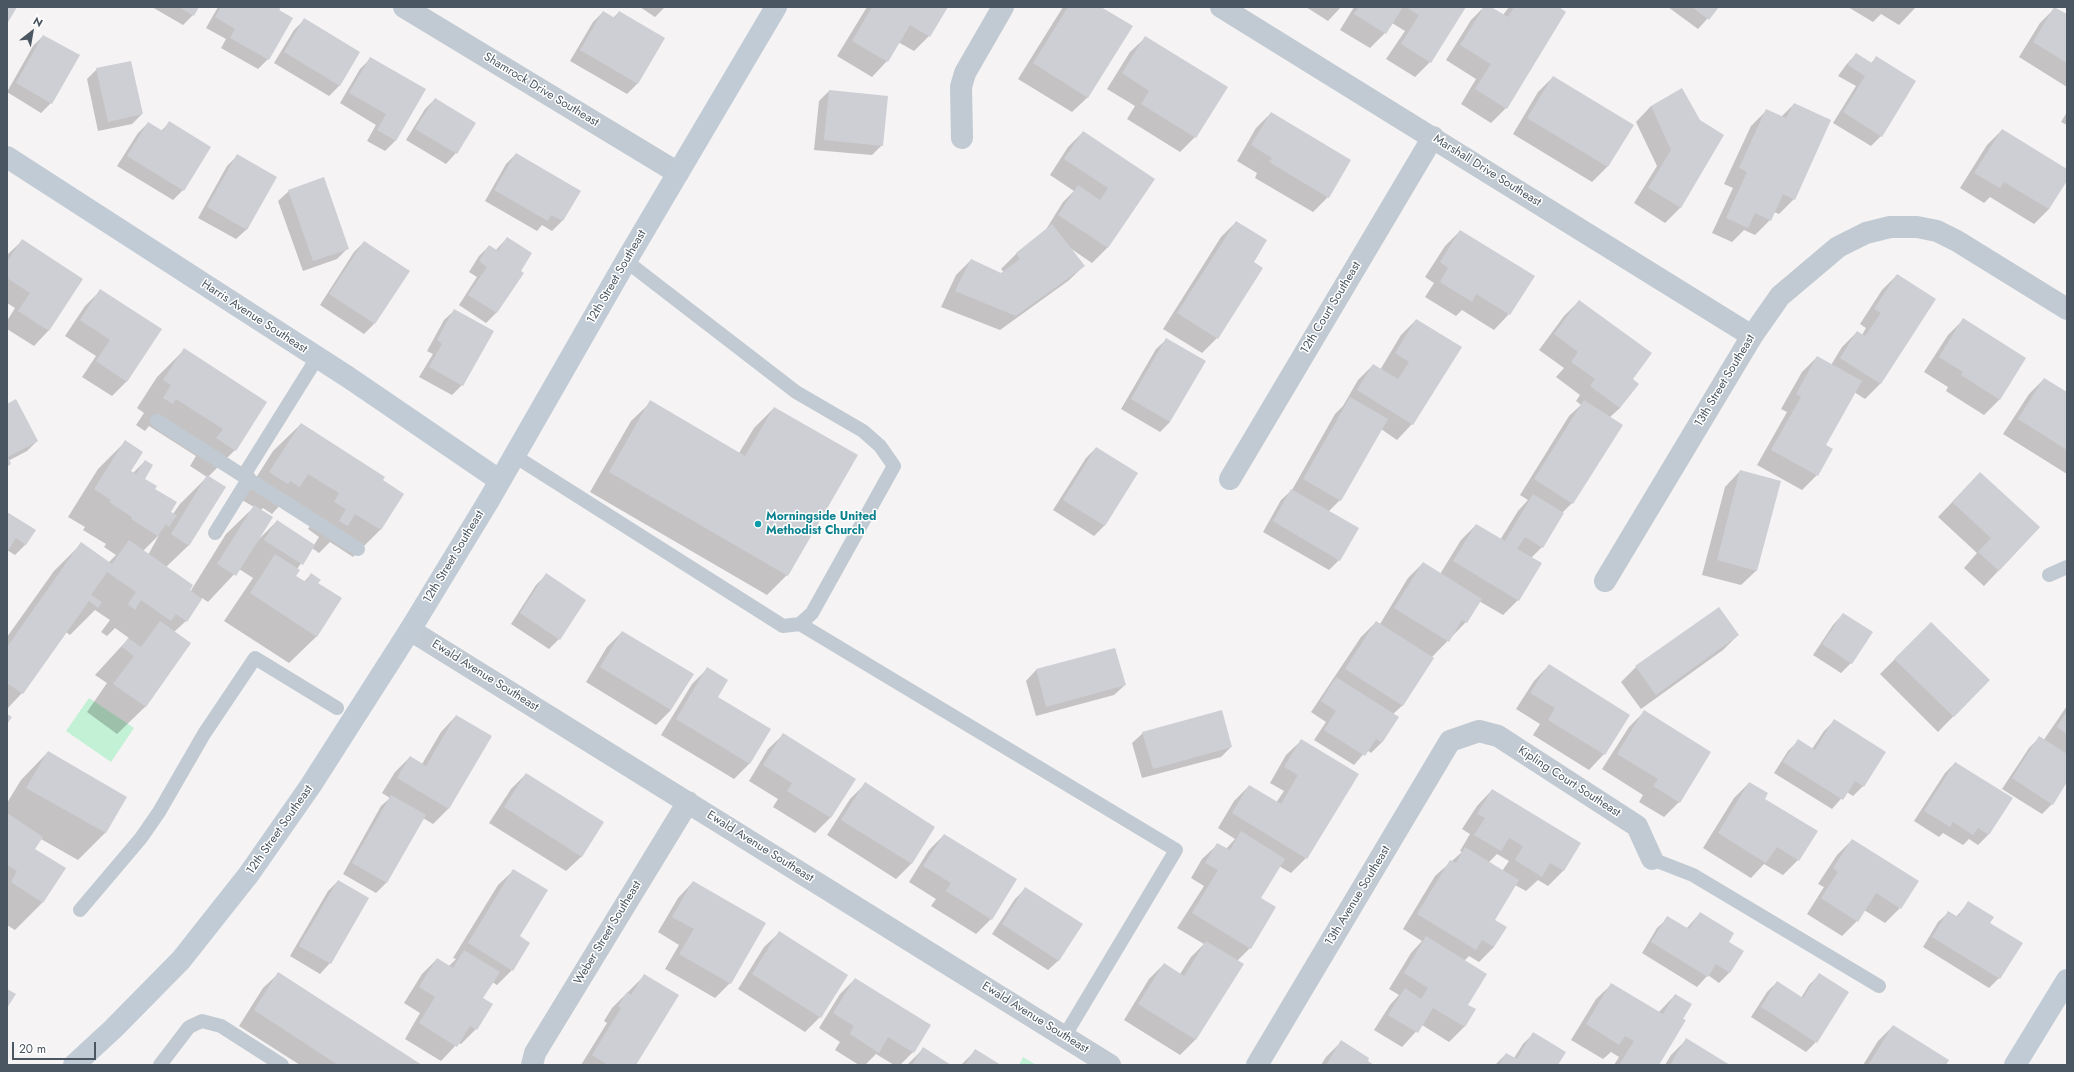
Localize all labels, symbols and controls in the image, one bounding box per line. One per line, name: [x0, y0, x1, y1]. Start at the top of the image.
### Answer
north arrow: [12, 12, 52, 52]
text: N: [30, 13, 46, 31]
street label: Shamrock Drive Southeast: [481, 50, 601, 130]
street label: Marshall Drive Southeast: [1431, 132, 1543, 210]
street label: 12th Street Southeast: [584, 228, 650, 326]
street label: 12th Court Southeast: [1298, 259, 1364, 357]
street label: Harris Avenue Southeast: [198, 277, 310, 357]
street label: 13th Street Southeast: [1692, 332, 1758, 430]
street label: 12th Street Southeast: [421, 508, 487, 606]
place label: Morningside United Methodist Church: [766, 510, 877, 538]
marker: Morningside United Methodist Church: [753, 519, 763, 529]
street label: Ewald Avenue Southeast: [429, 637, 541, 715]
street label: Kipling Court Southeast: [1515, 743, 1623, 821]
street label: 12th Street Southeast: [244, 783, 316, 877]
street label: Ewald Avenue Southeast: [704, 808, 816, 886]
street label: 13th Avenue Southeast: [1322, 843, 1394, 949]
street label: Weber Street Southeast: [571, 879, 645, 987]
street label: Ewald Avenue Southeast: [979, 979, 1091, 1057]
scale bar: [14, 1034, 98, 1060]
text: 20 m: [19, 1040, 46, 1058]

